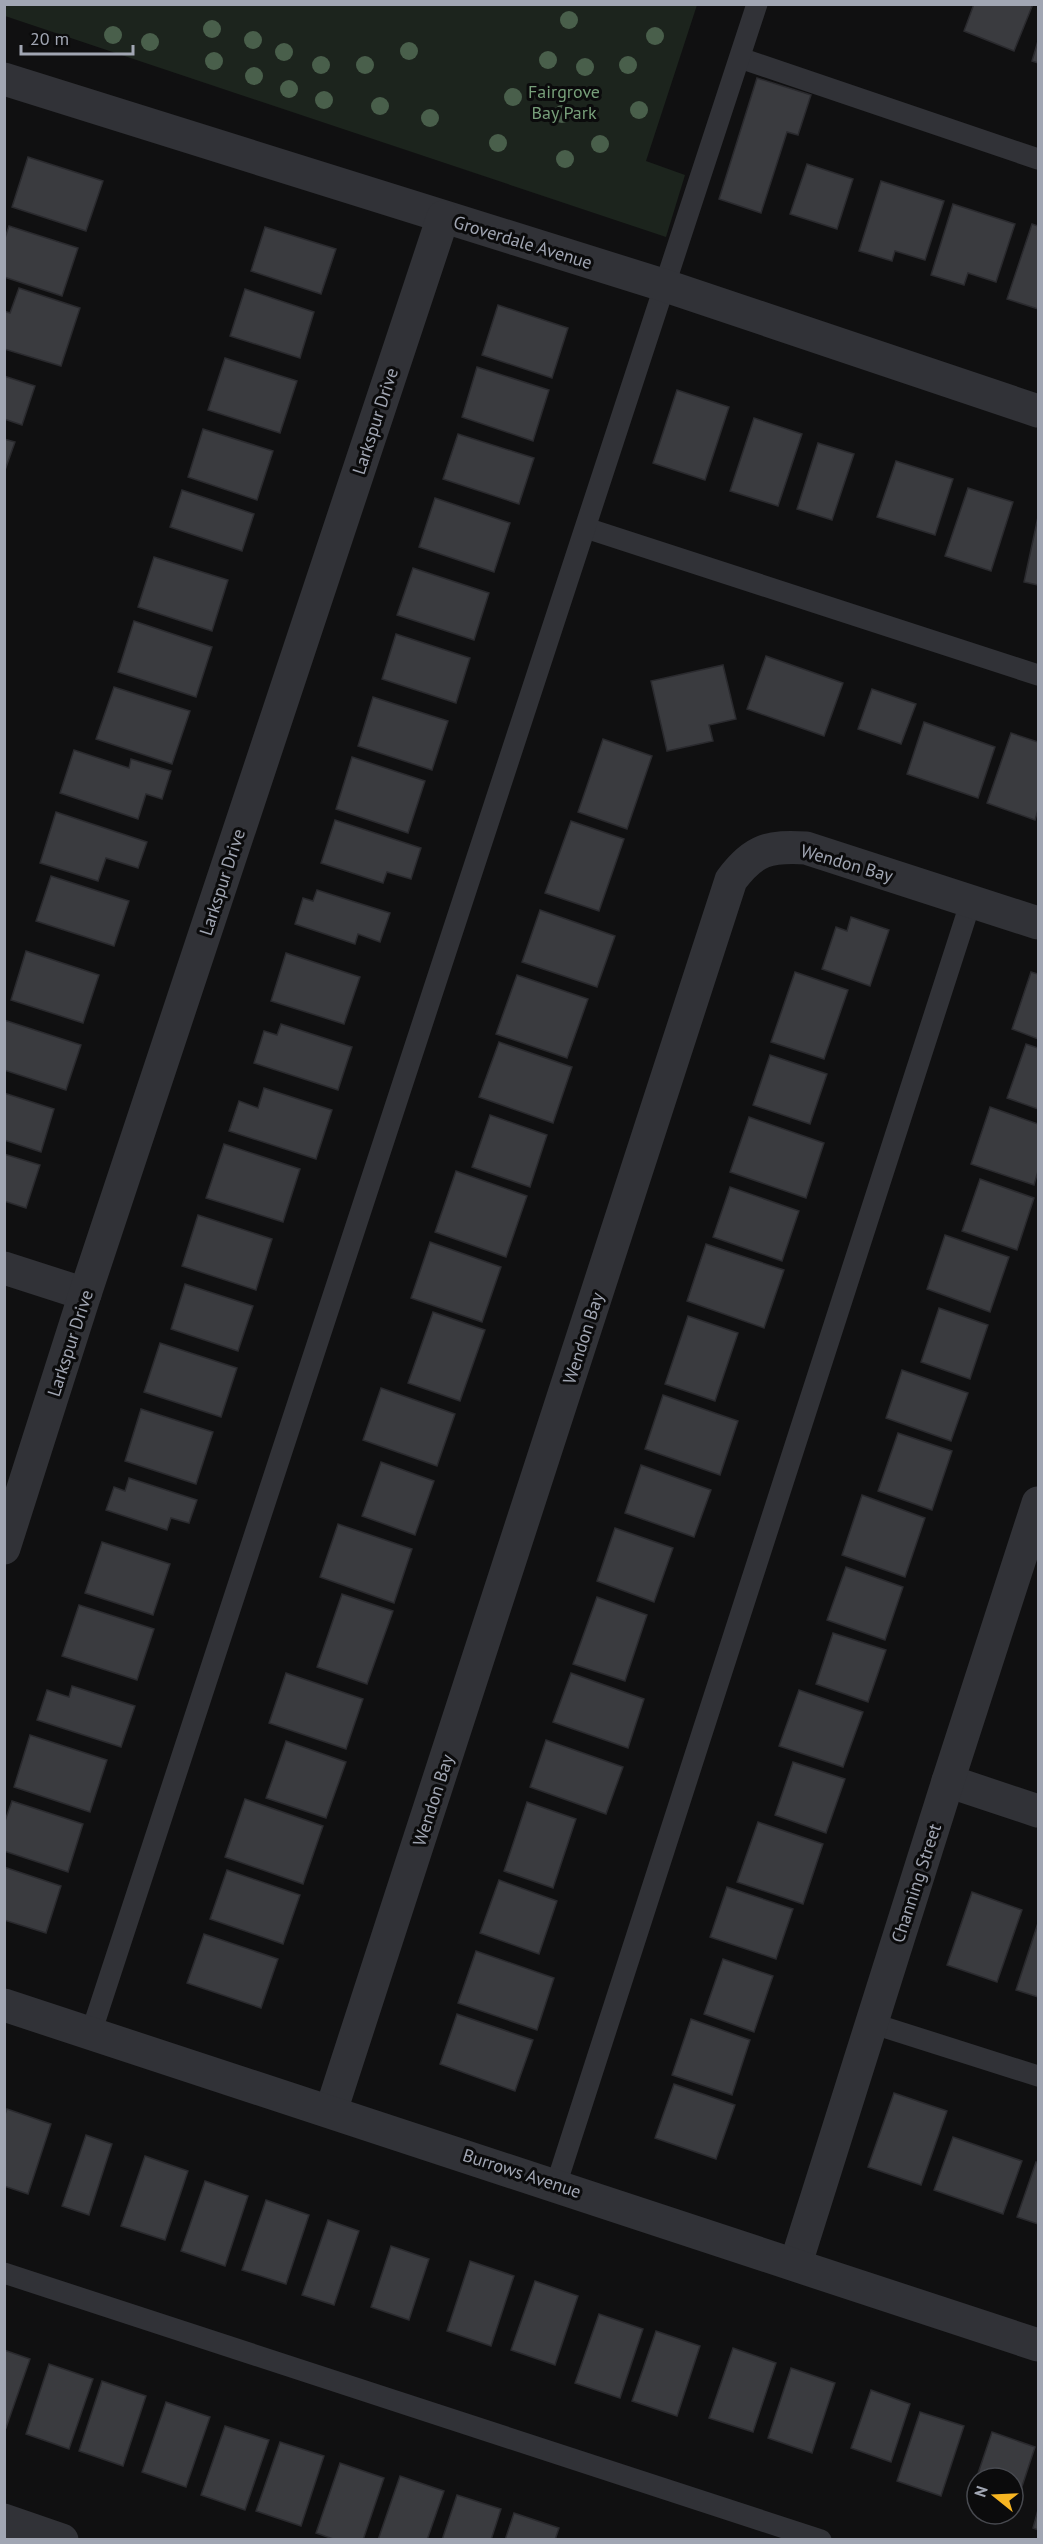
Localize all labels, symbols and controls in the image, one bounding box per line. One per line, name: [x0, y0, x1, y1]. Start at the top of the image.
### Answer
scale bar: [21, 18, 134, 56]
text: 20 m: [30, 27, 69, 50]
park label: Fairgrove Bay Park: [528, 80, 600, 124]
street label: Groverdale Avenue: [451, 210, 595, 274]
street label: Larkspur Drive: [347, 365, 403, 477]
street label: Larkspur Drive: [194, 826, 250, 938]
street label: Wendon Bay: [798, 839, 896, 887]
street label: Larkspur Drive: [42, 1287, 98, 1399]
street label: Wendon Bay: [557, 1289, 609, 1387]
street label: Wendon Bay: [407, 1751, 459, 1849]
street label: Channing Street: [886, 1821, 946, 1945]
street label: Burrows Avenue: [460, 2143, 584, 2203]
north arrow: [965, 2466, 1025, 2526]
text: N: [970, 2483, 992, 2499]

